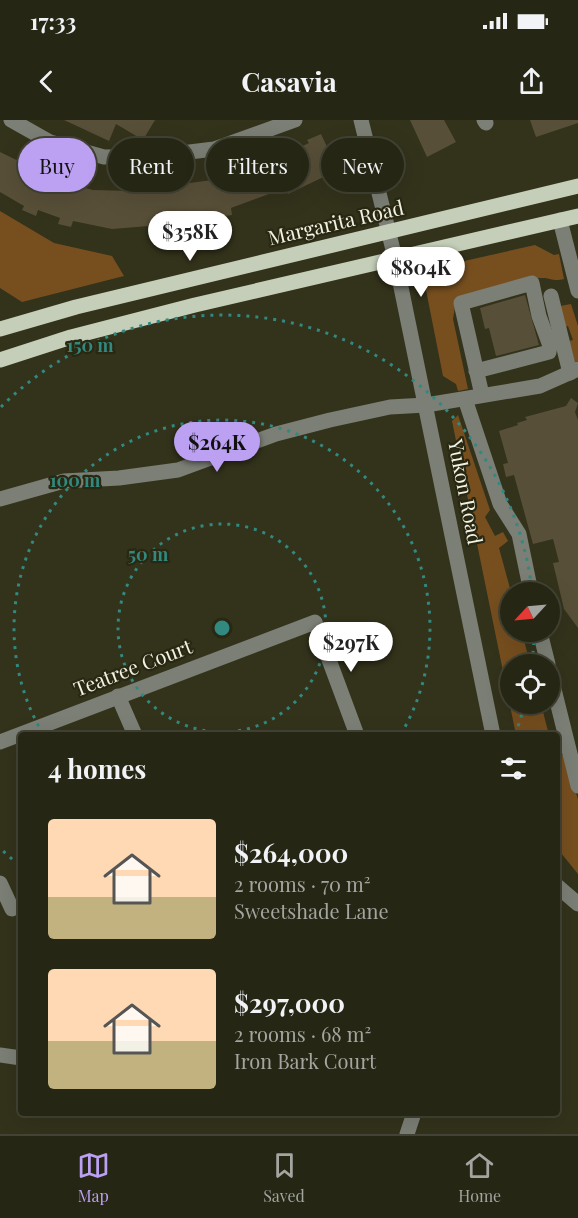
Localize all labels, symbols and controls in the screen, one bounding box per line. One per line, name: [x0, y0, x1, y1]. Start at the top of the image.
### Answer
text: 17:33: [30, 6, 76, 36]
text: Casavia: [241, 63, 337, 99]
icon: back: [30, 65, 63, 98]
icon: share: [515, 65, 548, 98]
chip: Buy: [18, 138, 96, 192]
chip: Rent: [108, 138, 194, 192]
chip: Filters: [206, 138, 309, 192]
chip: New: [321, 138, 404, 192]
street label: Margarita Road: [265, 193, 407, 250]
pin: $358K: [148, 211, 232, 262]
text: $358K: [162, 217, 218, 244]
pin: $804K: [379, 247, 463, 298]
text: $804K: [391, 253, 451, 280]
text: 150 m: [66, 333, 114, 357]
pin: $264K: [175, 422, 259, 473]
text: $264K: [188, 428, 246, 455]
street label: Yukon Road: [443, 436, 490, 547]
text: 100 m: [50, 468, 101, 492]
text: 50 m: [128, 542, 169, 566]
north arrow: [500, 582, 560, 642]
map controls: [500, 582, 560, 714]
centre of rings: [212, 618, 232, 638]
pin: $297K: [309, 622, 393, 673]
text: $297K: [323, 628, 379, 655]
street label: Teatree Court: [69, 631, 196, 702]
button: locate: [500, 654, 560, 714]
text: 4 homes: [48, 751, 146, 786]
icon: filters: [497, 752, 530, 785]
text: $264,000: [234, 835, 348, 870]
icon: home: [96, 843, 168, 915]
text: 2 rooms · 70 m²: [234, 870, 371, 897]
text: Sweetshade Lane: [234, 897, 389, 924]
text: $297,000: [234, 985, 345, 1020]
icon: home: [96, 993, 168, 1065]
text: 2 rooms · 68 m²: [234, 1020, 371, 1047]
text: Iron Bark Court: [234, 1047, 376, 1074]
tab: Map: [77, 1149, 110, 1206]
tab: Saved: [263, 1149, 305, 1206]
tab: Home: [458, 1149, 501, 1206]

